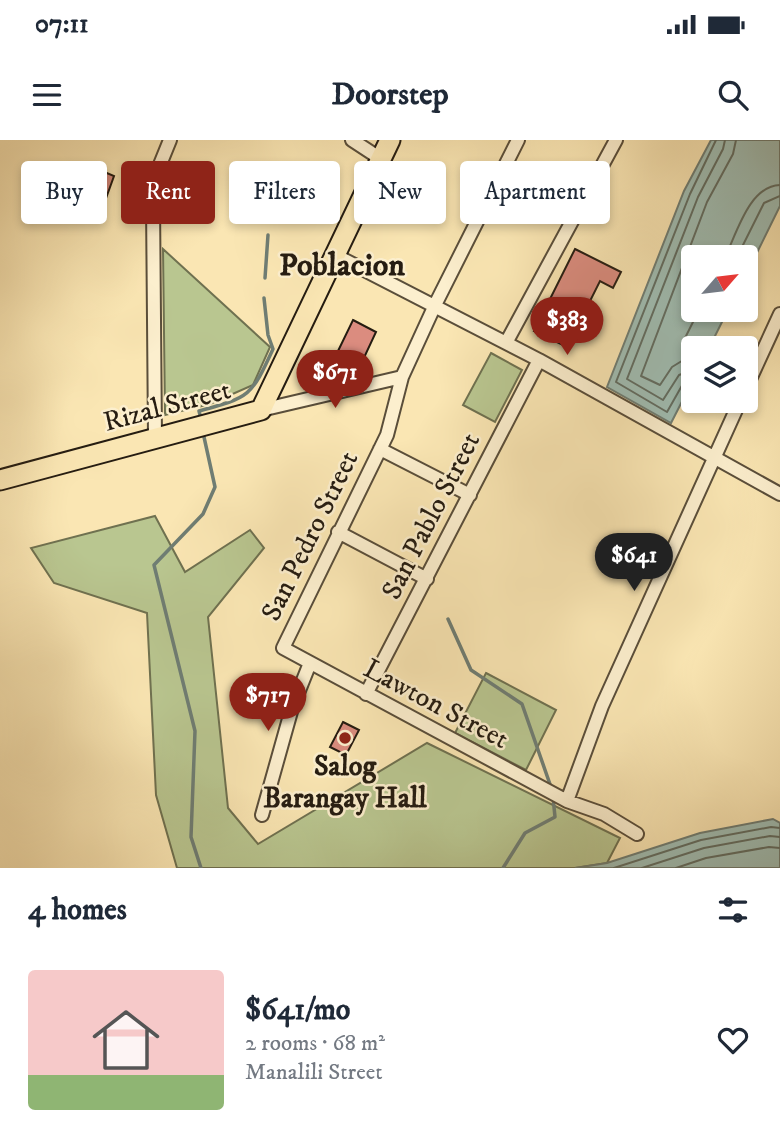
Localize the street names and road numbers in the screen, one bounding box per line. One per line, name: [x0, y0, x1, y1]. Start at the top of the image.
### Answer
street label: Rizal Street: [99, 372, 235, 440]
street label: San Pablo Street: [374, 427, 488, 605]
street label: San Pedro Street: [254, 445, 366, 627]
street label: Lawton Street: [357, 651, 515, 757]

